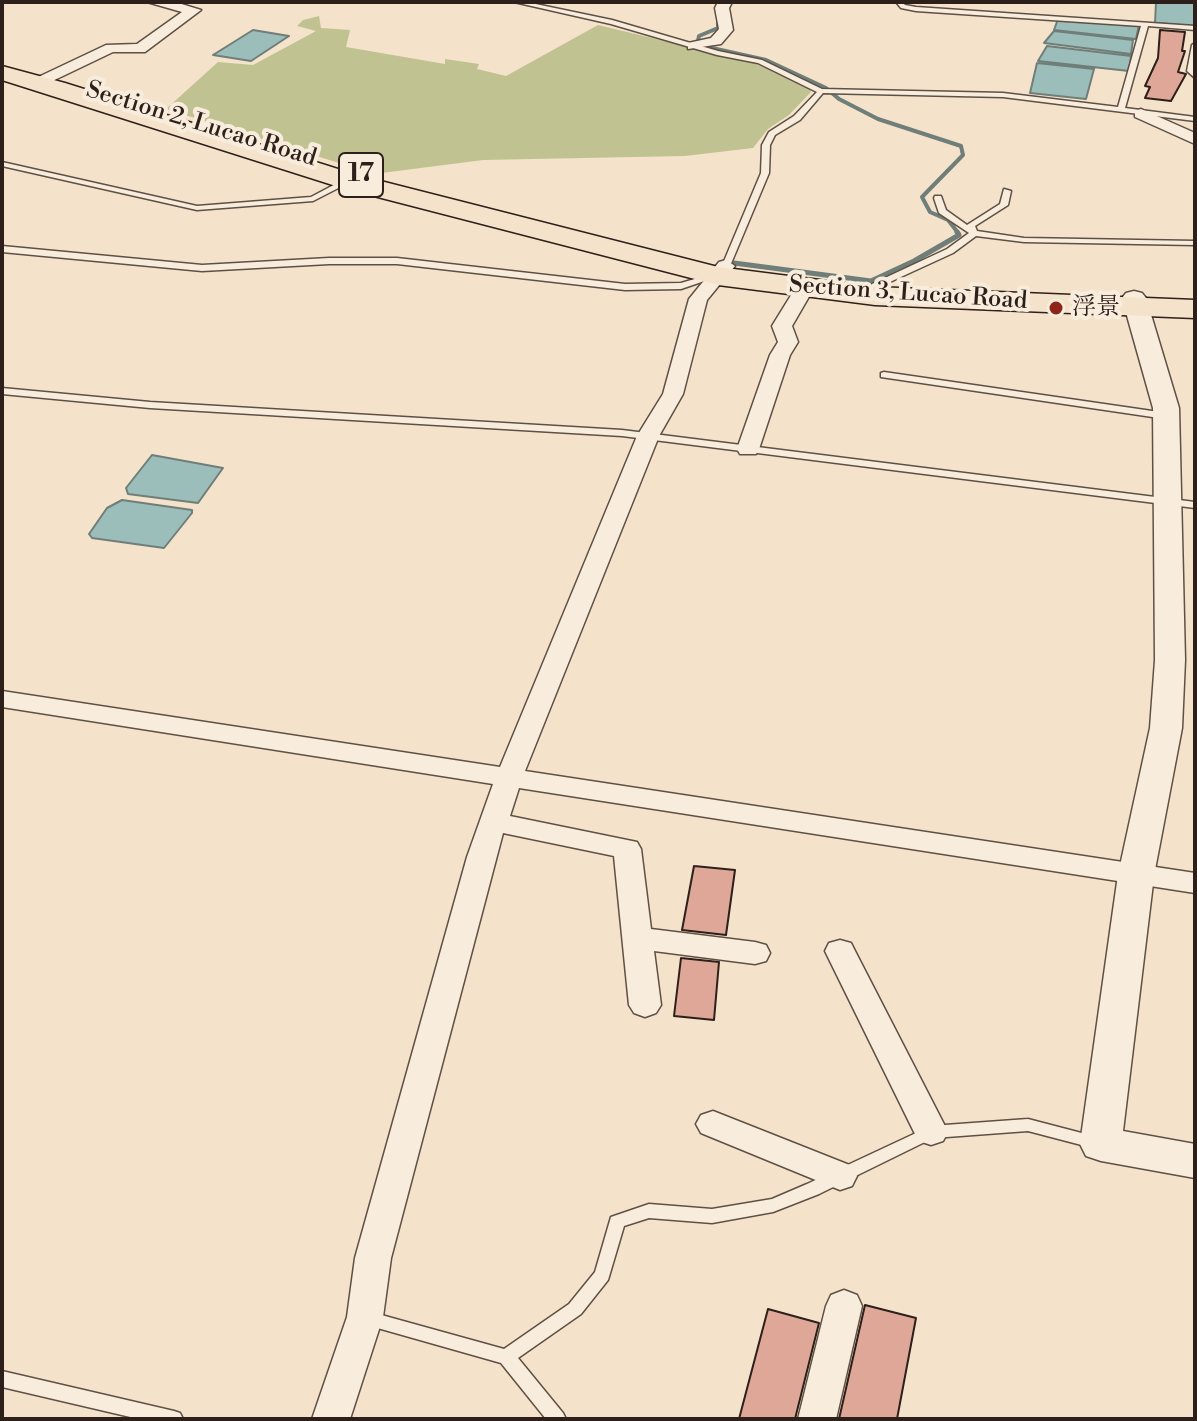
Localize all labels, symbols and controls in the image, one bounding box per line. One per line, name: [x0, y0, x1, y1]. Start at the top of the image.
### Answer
street label: Section 2, Lucao Road: [82, 76, 320, 174]
road number: 17: [339, 153, 383, 197]
street label: Section 3, Lucao Road: [788, 271, 1028, 317]
place label: 浮景: [1072, 294, 1120, 322]
marker: 浮景: [1047, 299, 1065, 317]

